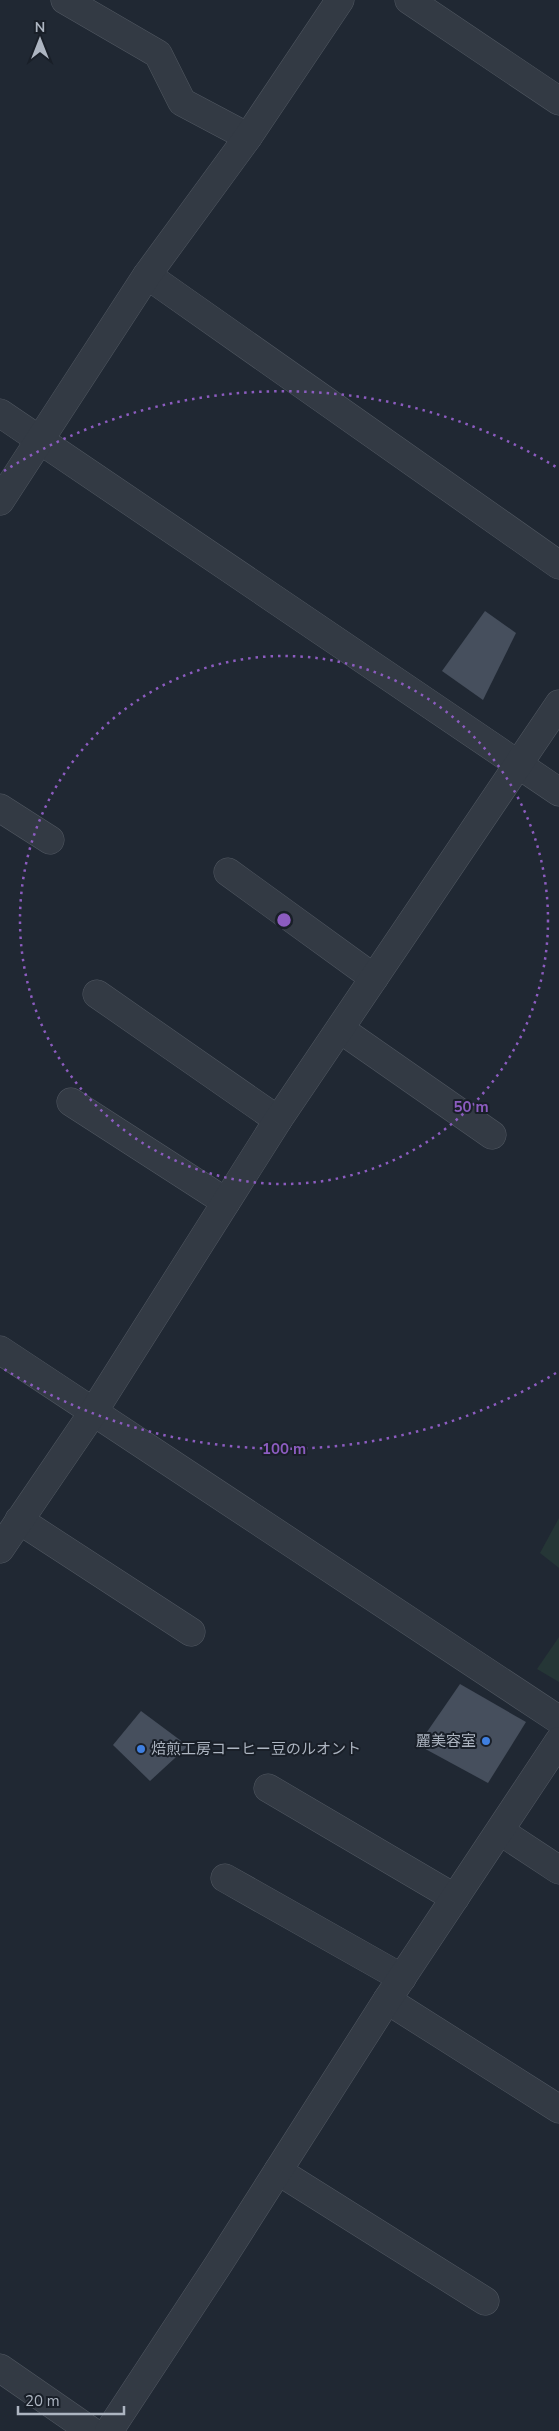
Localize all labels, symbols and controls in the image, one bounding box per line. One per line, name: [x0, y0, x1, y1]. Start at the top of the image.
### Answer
north arrow: [15, 15, 65, 65]
text: N: [35, 18, 45, 37]
centre of rings: [275, 911, 293, 929]
text: 50 m: [453, 1097, 489, 1117]
text: 100 m: [262, 1439, 306, 1459]
place label: 麗美容室: [416, 1731, 476, 1751]
marker: 麗美容室: [480, 1735, 492, 1747]
place label: 焙煎工房コーヒー豆のルオント: [151, 1739, 361, 1759]
marker: 焙煎工房コーヒー豆のルオント: [135, 1743, 147, 1755]
scale bar: [18, 2384, 124, 2416]
text: 20 m: [25, 2391, 60, 2411]

